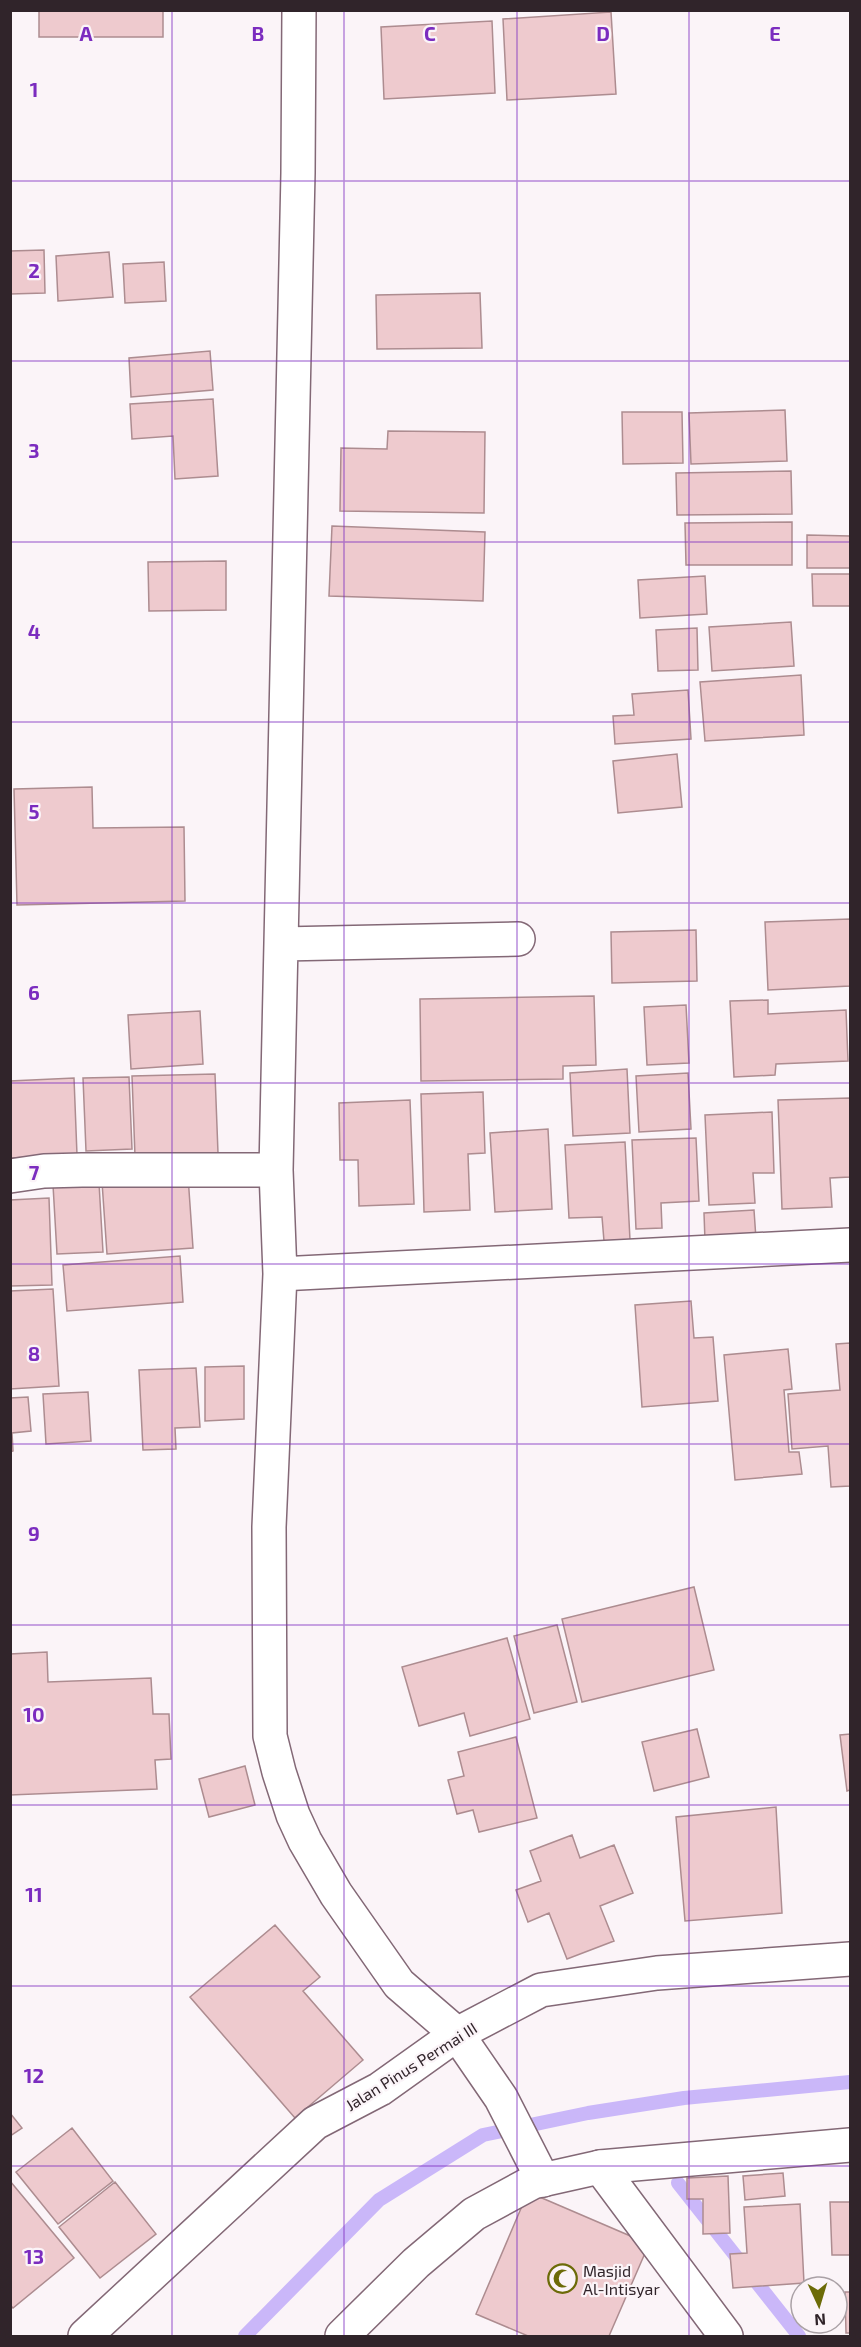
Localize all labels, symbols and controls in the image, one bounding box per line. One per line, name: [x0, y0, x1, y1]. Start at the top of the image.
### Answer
text: A: [79, 21, 93, 45]
text: B: [252, 21, 264, 45]
text: C: [424, 21, 436, 45]
text: D: [596, 21, 610, 45]
text: E: [769, 21, 781, 45]
text: 1: [30, 77, 38, 101]
text: 2: [28, 258, 40, 282]
text: 3: [28, 438, 40, 462]
text: 4: [28, 619, 41, 643]
text: 5: [28, 799, 40, 823]
text: 6: [28, 980, 40, 1004]
text: 7: [29, 1160, 40, 1184]
text: 8: [28, 1341, 40, 1365]
text: 9: [28, 1521, 40, 1545]
text: 10: [23, 1702, 45, 1726]
text: 11: [25, 1882, 43, 1906]
street label: Jalan Pinus Permai III: [342, 2018, 480, 2114]
text: 12: [24, 2063, 44, 2087]
text: 13: [24, 2244, 44, 2268]
place label: Masjid Al-Intisyar: [583, 2261, 660, 2298]
mosque icon: Masjid Al-Intisyar: [546, 2263, 578, 2295]
north arrow: [789, 2275, 849, 2335]
text: N: [814, 2311, 827, 2330]

